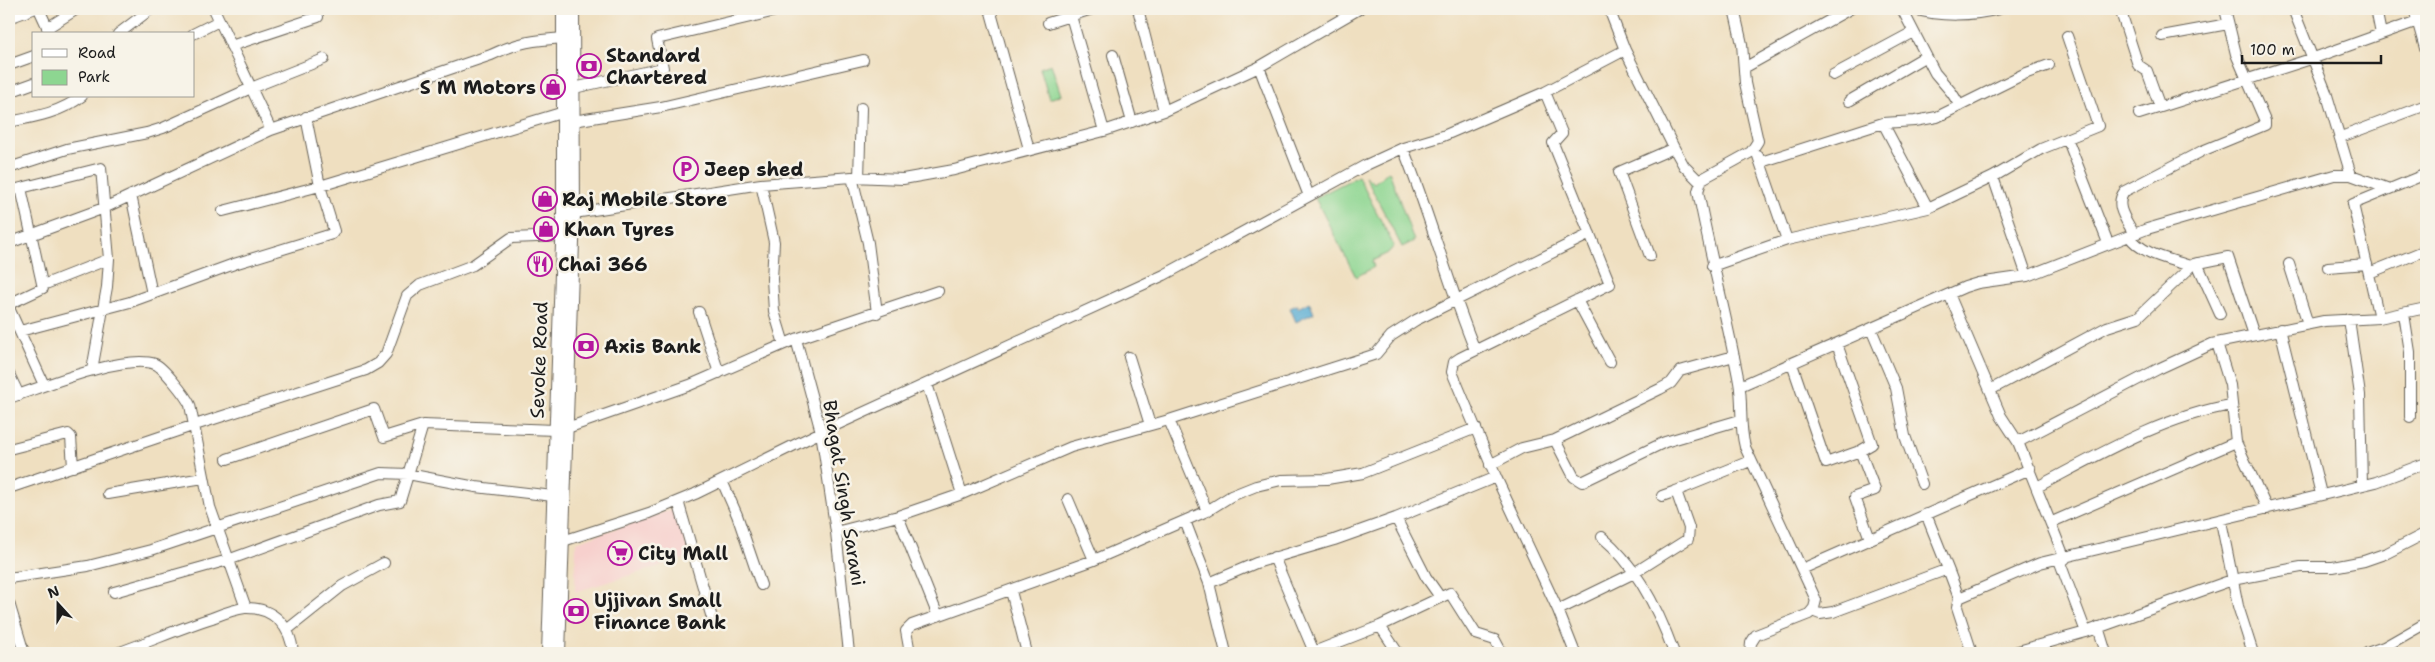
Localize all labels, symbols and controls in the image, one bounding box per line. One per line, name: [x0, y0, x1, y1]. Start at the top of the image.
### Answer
legend: [32, 32, 195, 98]
scale bar: [2242, 32, 2381, 64]
text: 100 m: [2250, 40, 2295, 60]
text: Road: [78, 43, 116, 63]
place label: Standard Chartered: [606, 43, 707, 90]
bank icon: Standard Chartered: [576, 53, 602, 79]
text: Park: [78, 67, 110, 87]
shop icon: S M Motors: [540, 74, 566, 100]
place label: S M Motors: [420, 75, 536, 100]
parking icon: Jeep shed: [673, 156, 699, 182]
place label: Jeep shed: [704, 157, 804, 182]
shop icon: Raj Mobile Store: [532, 186, 558, 212]
place label: Raj Mobile Store: [562, 187, 727, 212]
shop icon: Khan Tyres: [533, 216, 559, 242]
place label: Khan Tyres: [564, 217, 674, 242]
restaurant icon: Chai 366: [527, 251, 553, 277]
place label: Chai 366: [558, 252, 648, 277]
street label: Sevoke Road: [524, 301, 554, 419]
bank icon: Axis Bank: [573, 333, 599, 359]
place label: Axis Bank: [604, 334, 701, 359]
street label: Bhagat Singh Sarani: [817, 398, 871, 588]
supermarket icon: City Mall: [607, 540, 633, 566]
place label: City Mall: [638, 541, 728, 566]
north arrow: [32, 580, 82, 630]
text: N: [45, 581, 62, 602]
place label: Ujjivan Small Finance Bank: [594, 588, 726, 635]
bank icon: Ujjivan Small Finance Bank: [563, 598, 589, 624]

